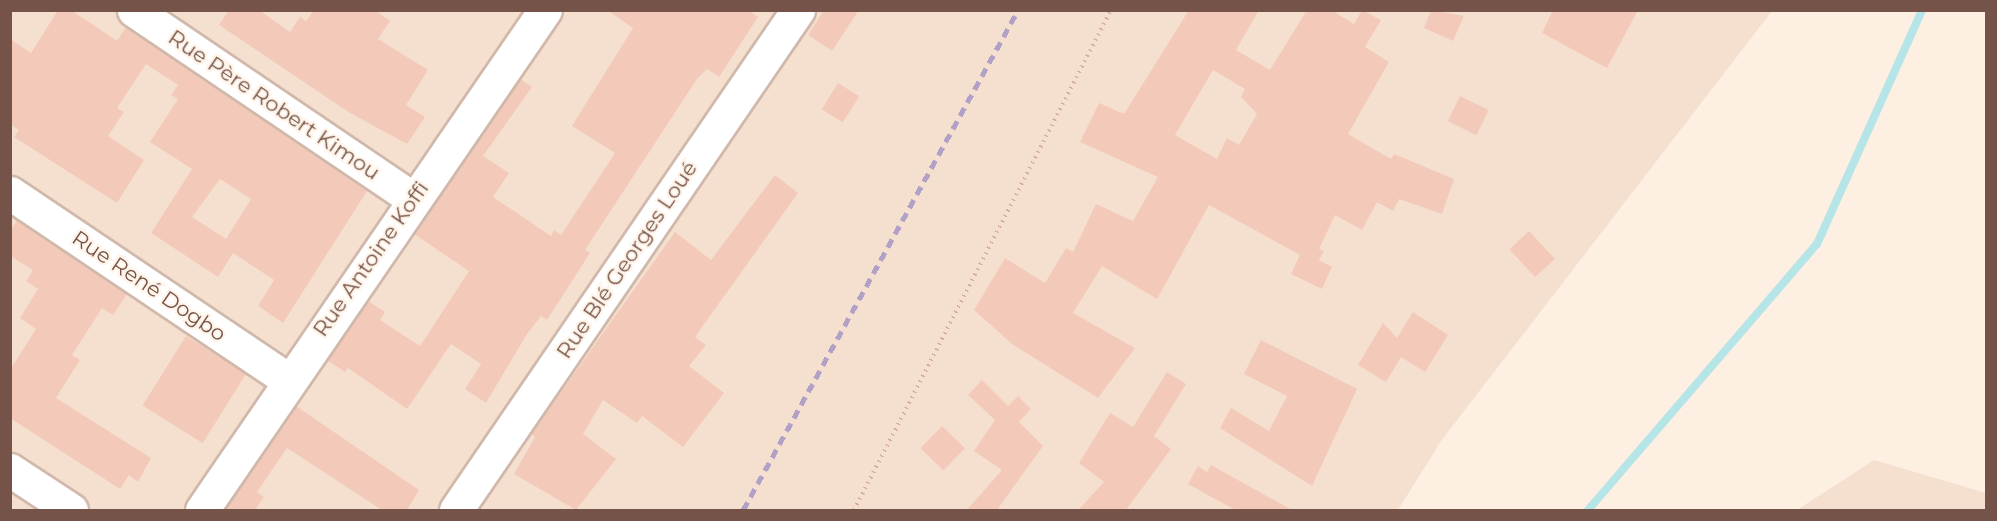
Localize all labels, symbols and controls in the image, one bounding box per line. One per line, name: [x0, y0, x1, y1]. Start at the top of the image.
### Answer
street label: Rue Père Robert Kimou: [164, 25, 384, 185]
street label: Rue Blé Georges Loué: [552, 157, 702, 363]
street label: Rue Antoine Koffi: [308, 177, 434, 341]
street label: Rue René Dogbo: [67, 225, 231, 347]

